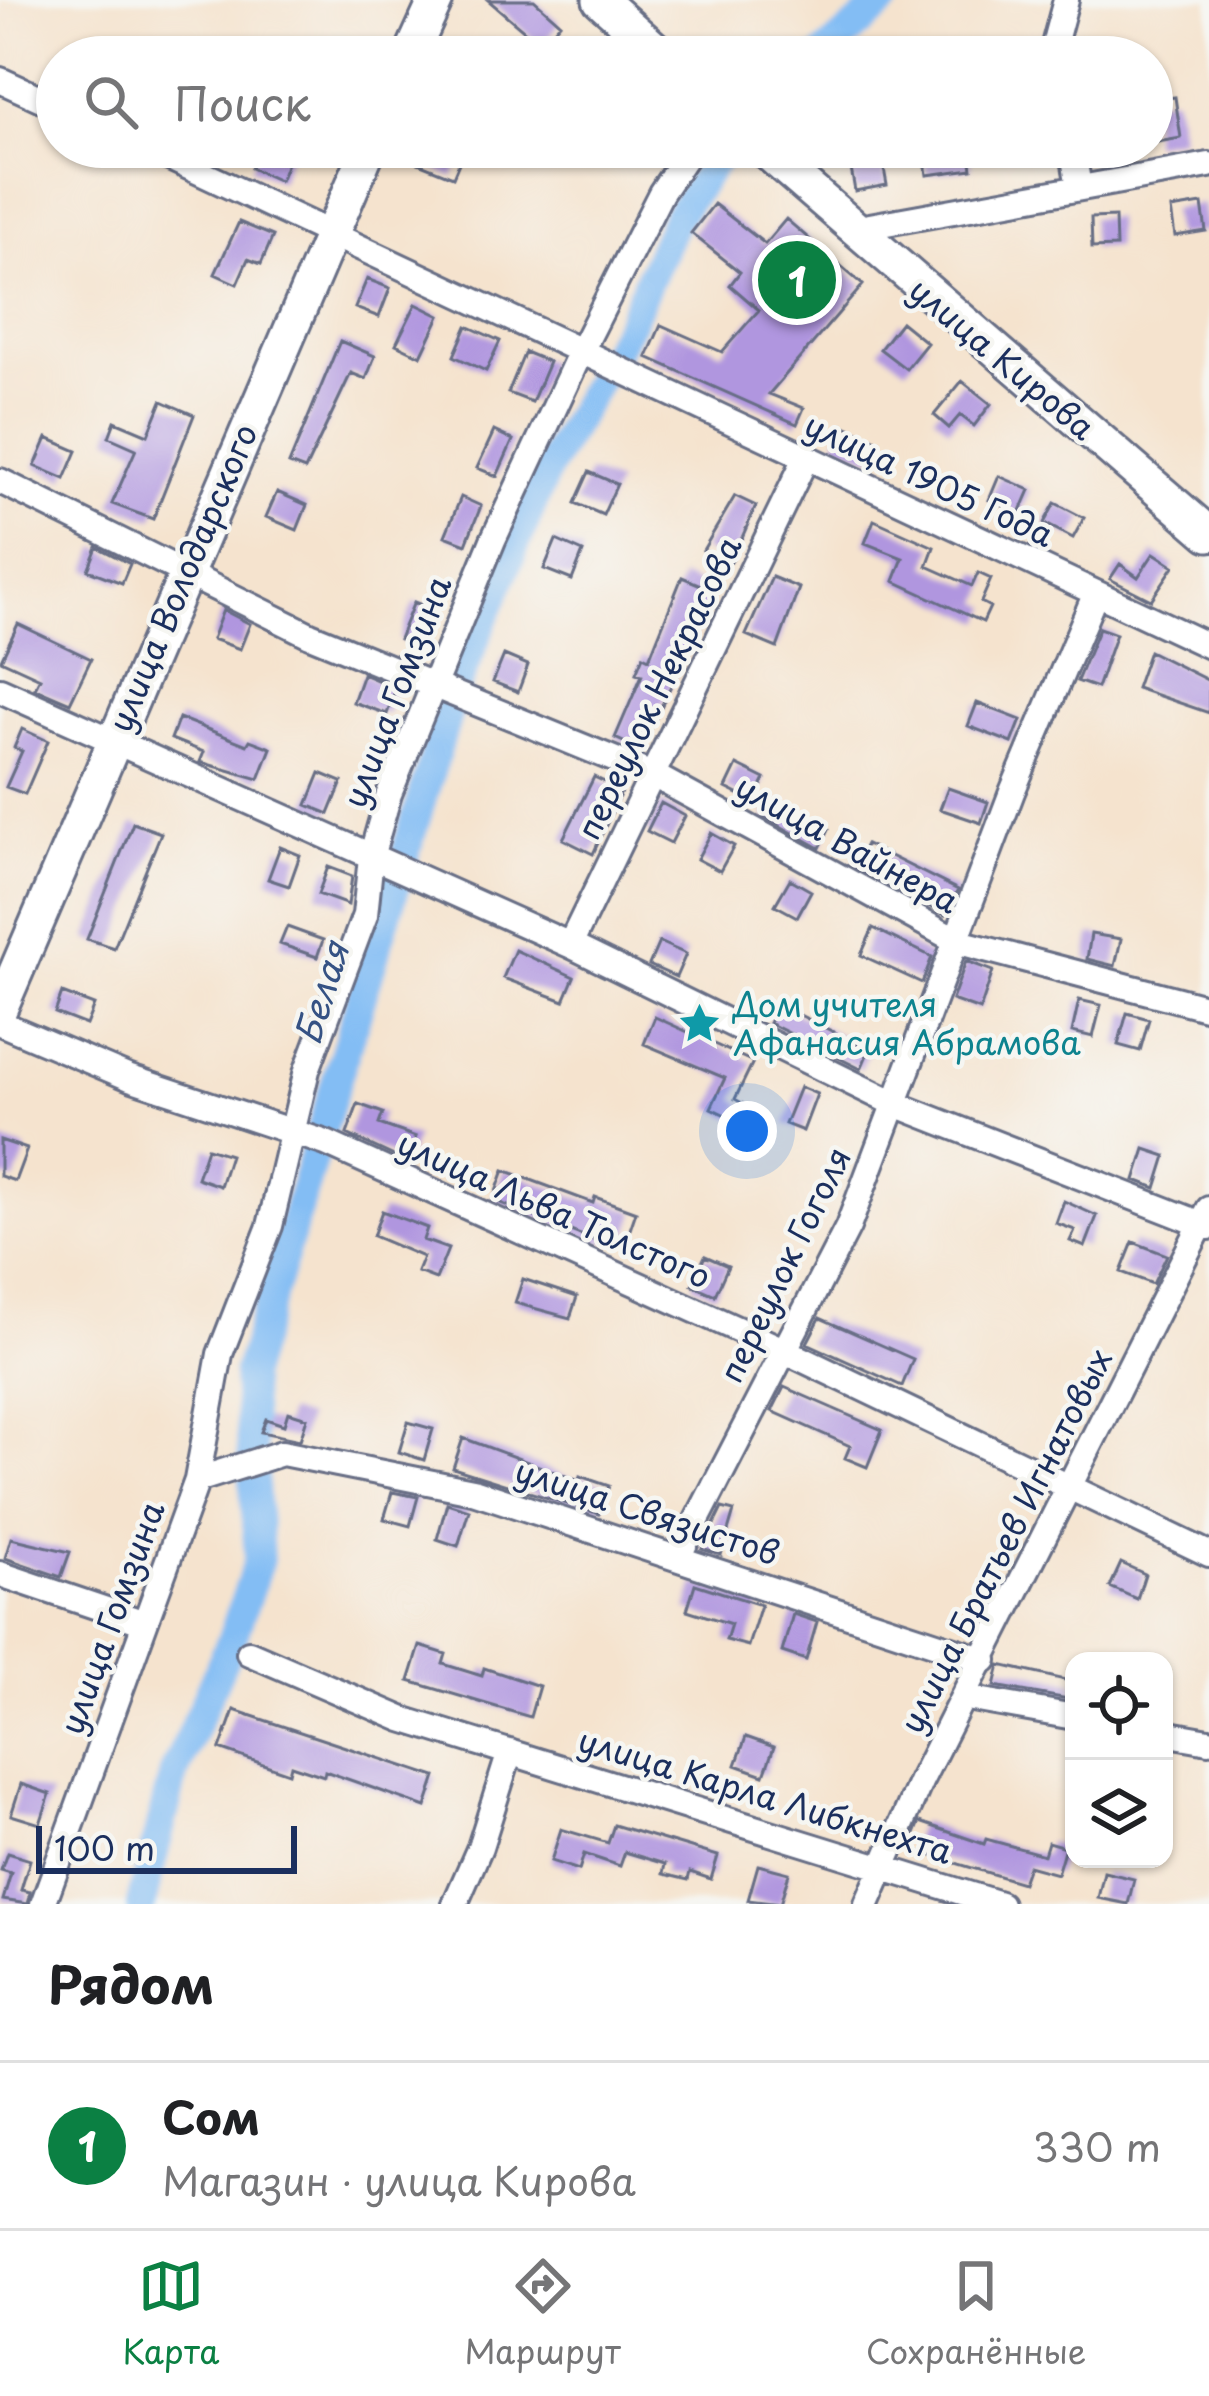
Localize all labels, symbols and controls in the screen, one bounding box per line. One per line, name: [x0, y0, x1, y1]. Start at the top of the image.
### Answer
search box: [36, 36, 1173, 168]
text: Поиск: [174, 68, 311, 136]
icon: search: [78, 69, 144, 135]
pin: 1: [758, 235, 836, 325]
street label: улица Кирова: [899, 264, 1108, 451]
street label: улица 1905 Года: [797, 398, 1063, 558]
street label: улица Володарского: [94, 415, 269, 739]
street label: переулок Некрасова: [562, 527, 753, 847]
street label: улица Гомзина: [328, 568, 462, 814]
street label: улица Вайнера: [727, 760, 969, 925]
water label: Белая: [279, 932, 362, 1050]
place label: Дом учителя Афанасия Абрамова: [732, 978, 1081, 1066]
place icon: Дом учителя Афанасия Абрамова: [676, 1001, 722, 1047]
your location: [717, 1101, 777, 1161]
street label: улица Льва Толстого: [390, 1116, 720, 1300]
street label: переулок Гоголя: [705, 1138, 862, 1390]
street label: улица Братьев Игнатовых: [885, 1339, 1123, 1741]
street label: улица Связистов: [509, 1444, 786, 1576]
street label: улица Гомзина: [45, 1494, 176, 1741]
map controls: [1065, 1652, 1173, 1868]
button: locate: [1065, 1652, 1173, 1760]
street label: улица Карла Либкнехта: [572, 1713, 959, 1875]
button: layers: [1065, 1760, 1173, 1868]
scale bar: [36, 1820, 297, 1873]
text: 100 m: [54, 1822, 155, 1872]
text: Рядом: [48, 1944, 214, 2021]
text: Сом: [162, 2082, 260, 2150]
text: 1: [78, 2116, 96, 2175]
text: 330 m: [1033, 2116, 1161, 2175]
text: Магазин · улица Кирова: [162, 2150, 636, 2209]
tab: Карта: [123, 2253, 219, 2375]
tab: Маршрут: [465, 2253, 621, 2375]
tab: Сохранённые: [866, 2253, 1086, 2375]

